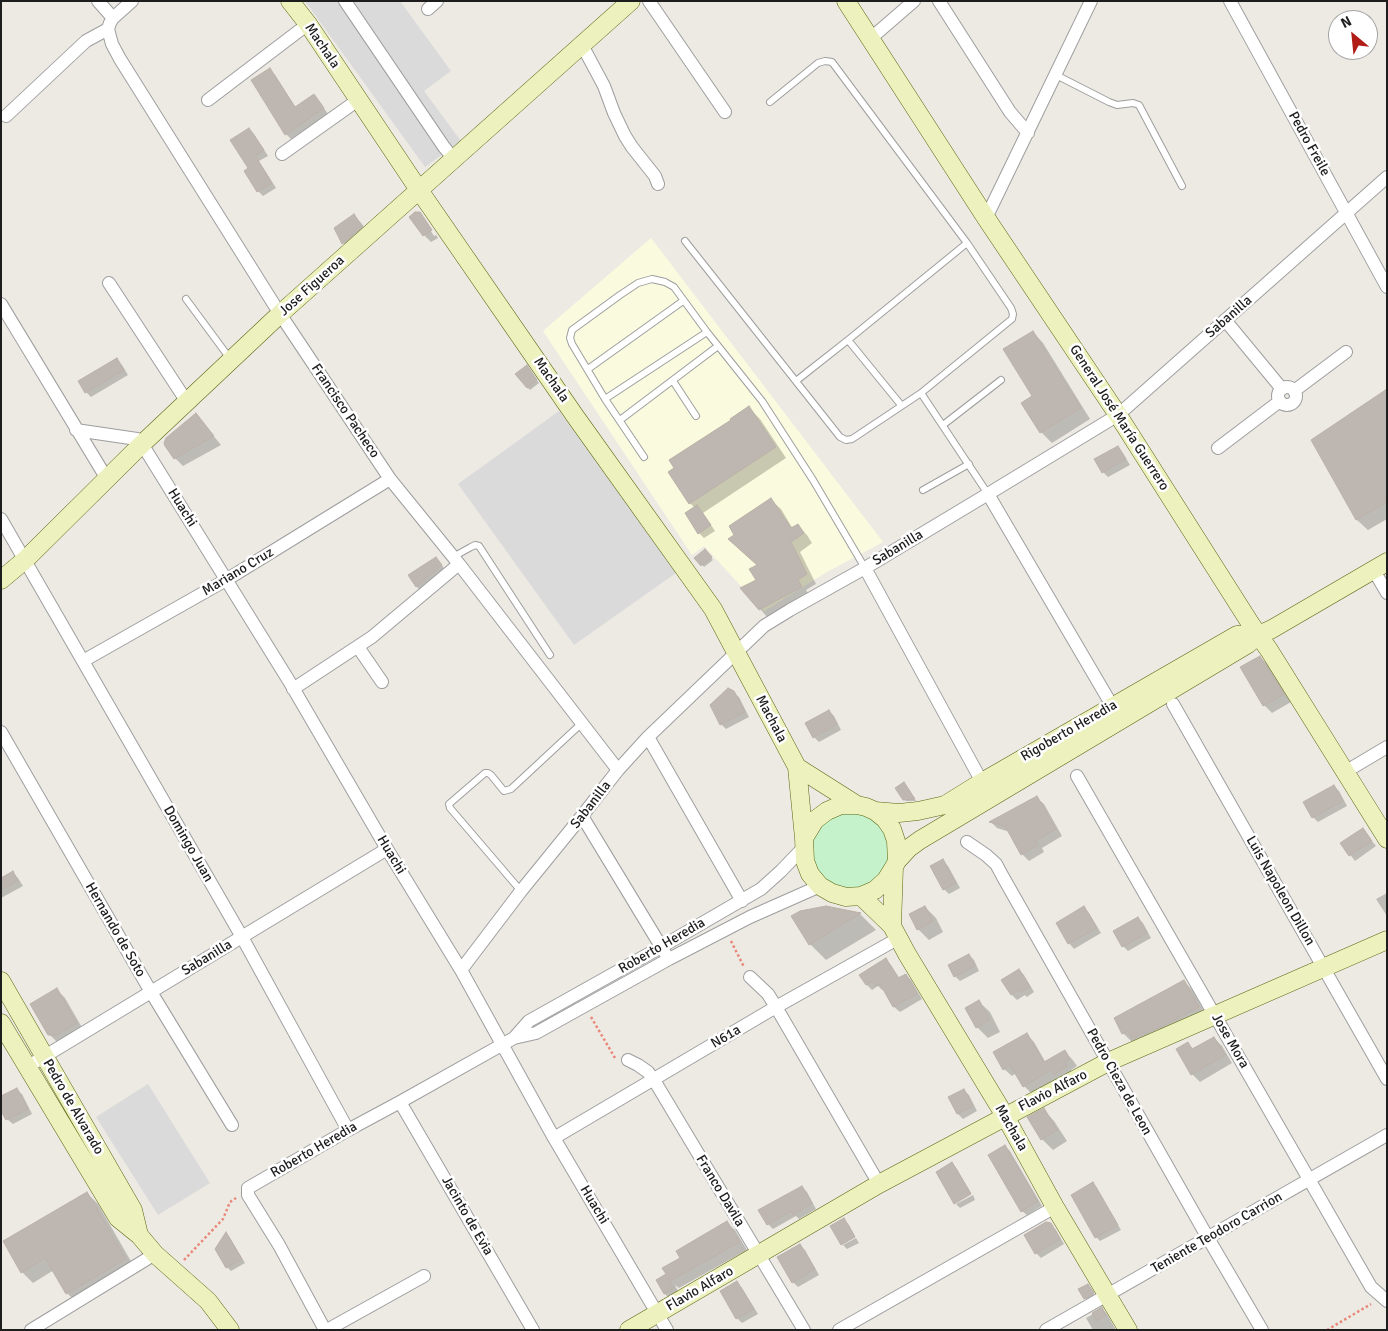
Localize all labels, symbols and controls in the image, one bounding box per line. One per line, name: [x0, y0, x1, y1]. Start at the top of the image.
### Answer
north arrow: [1328, 10, 1378, 60]
text: N: [1338, 12, 1354, 32]
street label: Machala: [301, 20, 343, 72]
street label: Pedro Freile: [1284, 109, 1334, 179]
street label: Jose Figueroa: [276, 252, 348, 320]
street label: Sabanilla: [1202, 292, 1256, 342]
street label: General José María Guerrero: [1066, 342, 1172, 494]
street label: Machala: [530, 354, 572, 406]
street label: Francisco Pacheco: [307, 361, 383, 461]
street label: Huachi: [164, 486, 200, 530]
street label: Sabanilla: [870, 526, 926, 570]
street label: Mariano Cruz: [199, 544, 277, 600]
street label: Machala: [752, 693, 790, 745]
street label: Rigoberto Heredia: [1018, 697, 1120, 765]
street label: Sabanilla: [567, 778, 615, 832]
street label: Domingo Juan: [159, 803, 217, 885]
street label: Huachi: [373, 833, 409, 877]
street label: Luis Napoleon Dillon: [1242, 833, 1318, 949]
street label: Hernando de Soto: [81, 880, 149, 980]
street label: Roberto Heredia: [616, 914, 708, 978]
street label: Sabanilla: [179, 936, 235, 980]
street label: Jose Mora: [1208, 1011, 1252, 1071]
street label: N61a: [708, 1022, 744, 1052]
street label: Pedro Cieza de Leon: [1083, 1026, 1155, 1138]
street label: Pedro de Alvarado: [39, 1056, 107, 1158]
street label: Flavio Alfaro: [1016, 1066, 1090, 1116]
street label: Machala: [991, 1102, 1031, 1154]
street label: Roberto Heredia: [268, 1118, 360, 1182]
street label: Franco Davila: [692, 1152, 748, 1230]
street label: Jacinto de Evia: [438, 1173, 496, 1259]
street label: Huachi: [576, 1183, 612, 1227]
street label: Teniente Teodoro Carrion: [1149, 1189, 1285, 1277]
street label: Flavio Alfaro: [663, 1263, 737, 1315]

